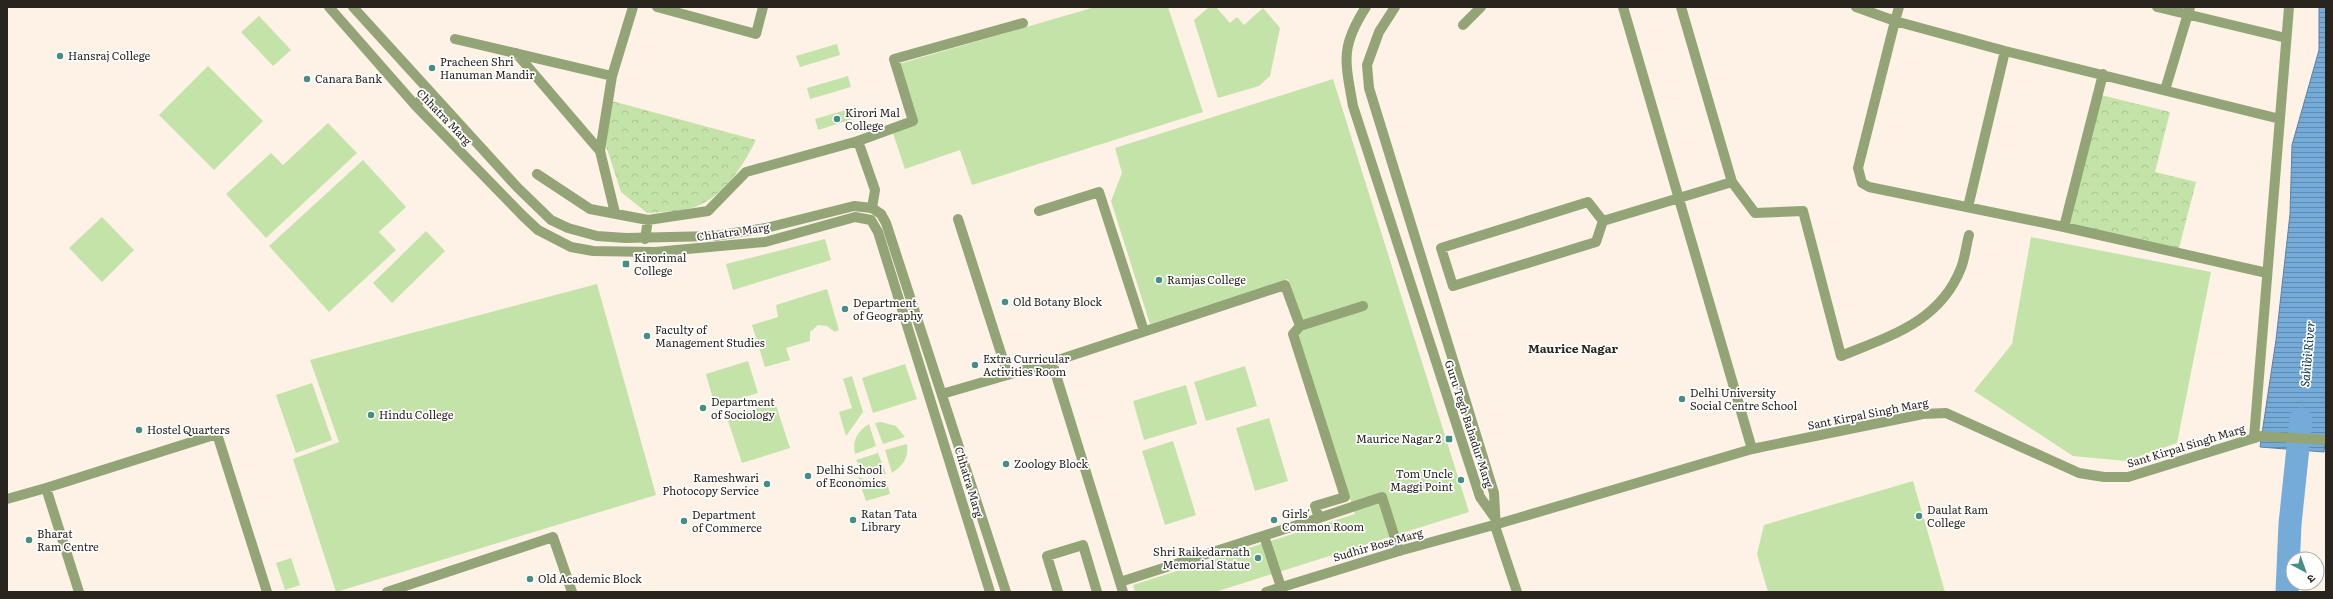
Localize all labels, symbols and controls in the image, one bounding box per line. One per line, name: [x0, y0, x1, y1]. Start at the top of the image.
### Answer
place label: Hansraj College: [68, 47, 151, 63]
marker: Hansraj College: [55, 51, 65, 61]
place label: Pracheen Shri Hanuman Mandir: [440, 53, 535, 82]
marker: Pracheen Shri Hanuman Mandir: [427, 63, 437, 73]
place label: Canara Bank: [315, 70, 382, 86]
marker: Canara Bank: [302, 74, 312, 84]
street label: Chhatra Marg: [414, 84, 477, 149]
place label: Kirori Mal College: [845, 104, 900, 133]
marker: Kirori Mal College: [832, 114, 842, 124]
street label: Chhatra Marg: [695, 218, 771, 244]
place label: Kirorimal College: [634, 249, 687, 278]
marker: Kirorimal College: [621, 259, 631, 269]
place label: Ramjas College: [1167, 271, 1246, 287]
marker: Ramjas College: [1154, 275, 1164, 285]
place label: Old Botany Block: [1013, 293, 1102, 309]
place label: Department of Geography: [853, 294, 924, 323]
marker: Old Botany Block: [1000, 297, 1010, 307]
marker: Department of Geography: [840, 304, 850, 314]
water label: Sahibi River: [2295, 320, 2319, 387]
place label: Faculty of Management Studies: [655, 321, 765, 350]
marker: Faculty of Management Studies: [642, 331, 652, 341]
district label: Maurice Nagar: [1528, 339, 1619, 357]
place label: Extra Curricular Activities Room: [983, 350, 1070, 379]
street label: Guru Tegh Bahadur Marg: [1442, 358, 1498, 490]
marker: Extra Curricular Activities Room: [970, 360, 980, 370]
place label: Delhi University Social Centre School: [1690, 384, 1797, 413]
place label: Department of Sociology: [711, 393, 776, 422]
street label: Sant Kirpal Singh Marg: [1806, 393, 1930, 433]
marker: Delhi University Social Centre School: [1677, 394, 1687, 404]
marker: Department of Sociology: [698, 403, 708, 413]
place label: Hindu College: [379, 406, 454, 422]
marker: Hindu College: [366, 410, 376, 420]
street label: Sant Kirpal Singh Marg: [2125, 419, 2248, 471]
place label: Hostel Quarters: [147, 421, 230, 437]
marker: Hostel Quarters: [134, 425, 144, 435]
place label: Maurice Nagar 2: [1356, 430, 1441, 446]
marker: Maurice Nagar 2: [1444, 434, 1454, 444]
street label: Chhatra Marg: [952, 444, 989, 520]
place label: Zoology Block: [1014, 455, 1088, 471]
marker: Zoology Block: [1001, 459, 1011, 469]
place label: Delhi School of Economics: [816, 461, 886, 490]
place label: Tom Uncle Maggi Point: [1390, 465, 1454, 494]
place label: Rameshwari Photocopy Service: [662, 469, 759, 498]
marker: Delhi School of Economics: [803, 471, 813, 481]
marker: Tom Uncle Maggi Point: [1456, 475, 1466, 485]
marker: Rameshwari Photocopy Service: [762, 479, 772, 489]
place label: Daulat Ram College: [1927, 501, 1989, 530]
place label: Ratan Tata Library: [861, 505, 917, 534]
place label: Girls' Common Room: [1282, 505, 1364, 534]
place label: Department of Commerce: [692, 506, 762, 535]
marker: Daulat Ram College: [1914, 511, 1924, 521]
marker: Ratan Tata Library: [848, 515, 858, 525]
marker: Girls' Common Room: [1269, 515, 1279, 525]
marker: Department of Commerce: [679, 516, 689, 526]
street label: Sudhir Bose Marg: [1331, 523, 1425, 565]
place label: Bharat Ram Centre: [37, 525, 99, 554]
marker: Bharat Ram Centre: [24, 535, 34, 545]
place label: Shri Raikedarnath Memorial Statue: [1153, 543, 1250, 572]
north arrow: [2285, 551, 2325, 591]
marker: Shri Raikedarnath Memorial Statue: [1253, 553, 1263, 563]
place label: Old Academic Block: [538, 570, 642, 586]
text: उ: [2304, 571, 2320, 588]
marker: Old Academic Block: [525, 574, 535, 584]

